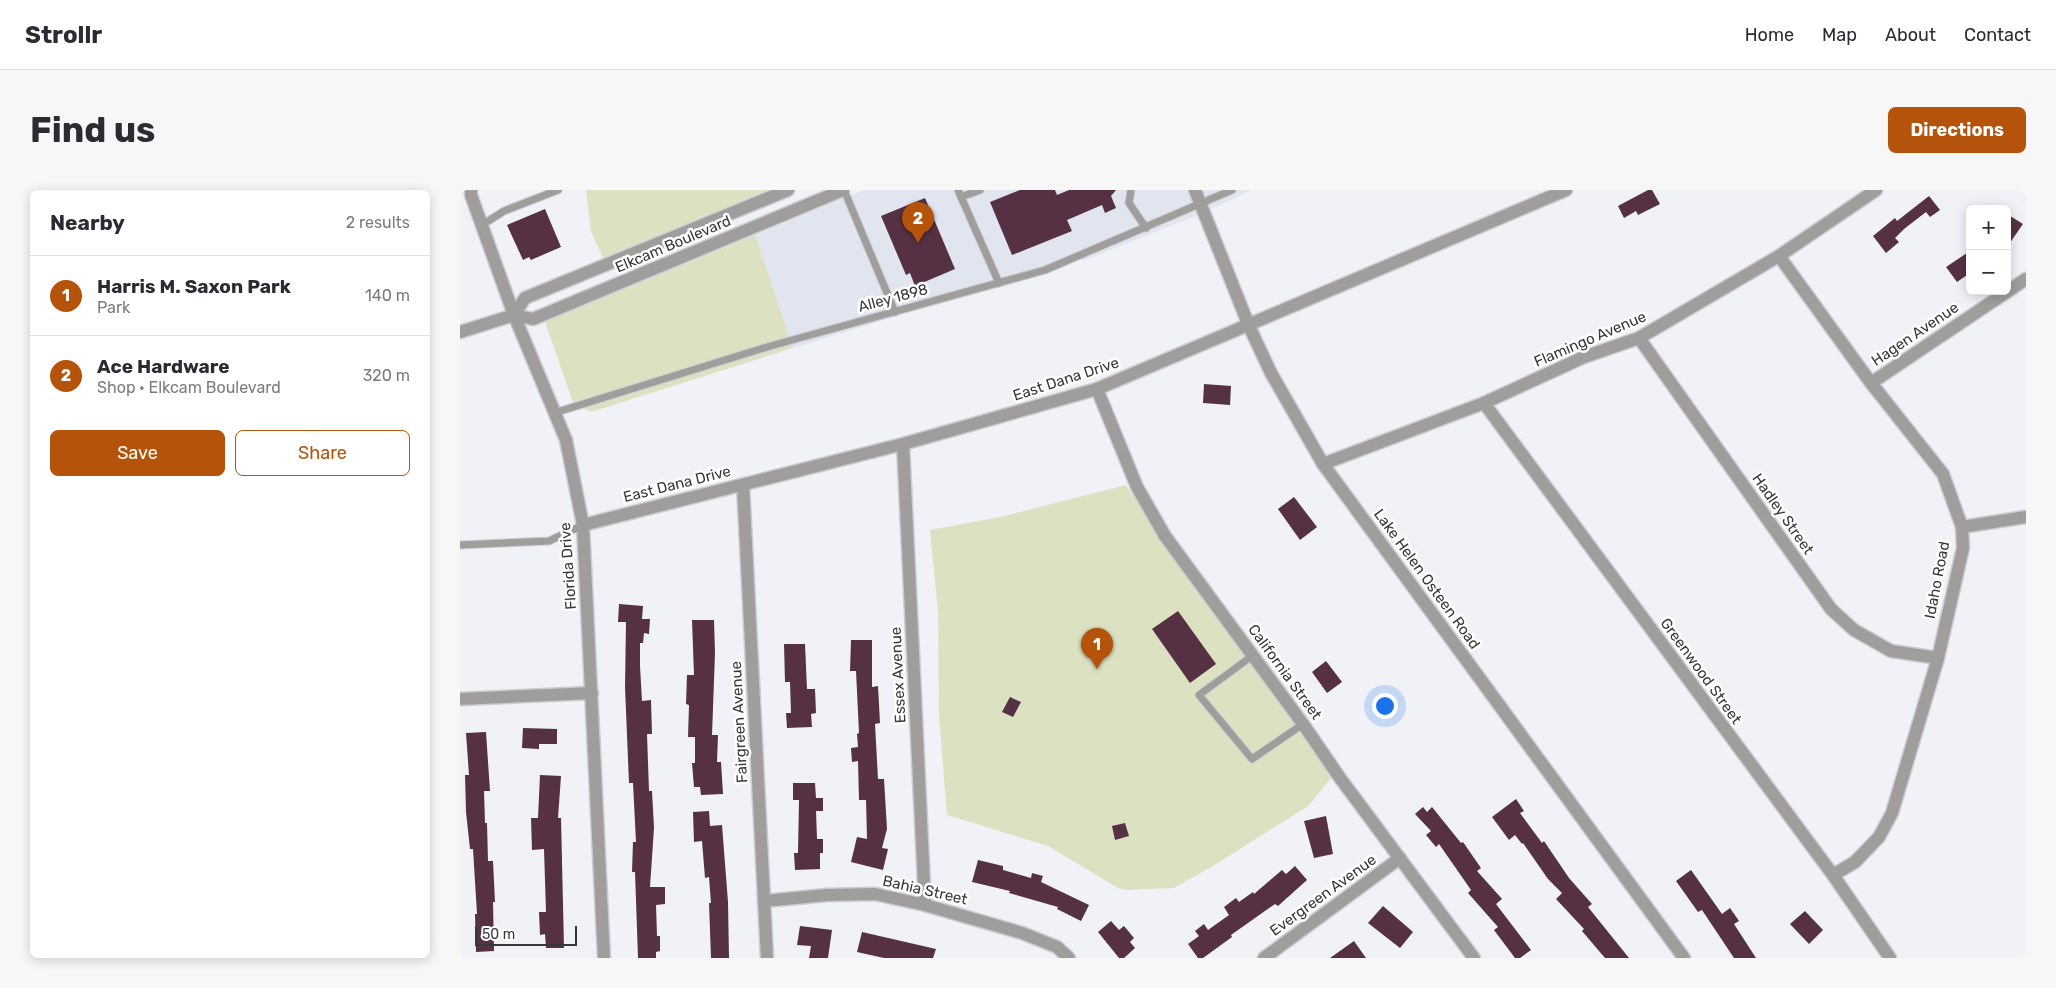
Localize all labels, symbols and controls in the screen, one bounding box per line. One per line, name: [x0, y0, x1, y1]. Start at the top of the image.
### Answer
text: Strollr: [25, 21, 102, 49]
text: Home: [1745, 24, 1794, 46]
text: Map: [1822, 24, 1857, 46]
text: About: [1885, 24, 1936, 46]
text: Contact: [1964, 24, 2031, 46]
button: Directions: [1888, 107, 2026, 153]
text: Find us: [30, 109, 155, 151]
pin: 2: [902, 202, 934, 243]
map controls: [1966, 205, 2011, 295]
button: +: [1966, 205, 2011, 250]
text: Nearby: [50, 210, 125, 235]
street label: Elkcam Boulevard: [612, 212, 734, 276]
text: 2 results: [346, 213, 410, 232]
button: −: [1966, 250, 2011, 295]
text: Harris M. Saxon Park: [97, 275, 291, 298]
street label: Alley 1898: [856, 280, 930, 316]
text: 1: [62, 286, 70, 305]
text: 140 m: [365, 286, 410, 305]
text: Park: [97, 298, 130, 317]
street label: Hagen Avenue: [1868, 298, 1962, 370]
street label: Flamingo Avenue: [1531, 307, 1649, 371]
street label: East Dana Drive: [1011, 353, 1121, 405]
text: Ace Hardware: [97, 355, 230, 378]
text: 2: [61, 366, 71, 385]
text: 320 m: [363, 366, 410, 385]
text: Shop · Elkcam Boulevard: [97, 378, 281, 397]
button: Save: [50, 430, 225, 476]
button: Share: [235, 430, 410, 476]
street label: East Dana Drive: [621, 462, 733, 506]
street label: Hadley Street: [1748, 470, 1818, 558]
street label: Lake Helen Osteen Road: [1370, 505, 1484, 653]
street label: Florida Drive: [556, 522, 580, 610]
street label: Idaho Road: [1921, 540, 1953, 620]
street label: Greenwood Street: [1657, 615, 1746, 728]
street label: California Street: [1244, 621, 1326, 723]
street label: Essex Avenue: [886, 626, 910, 724]
pin: 1: [1081, 628, 1113, 669]
street label: Fairgreen Avenue: [727, 661, 751, 783]
your location: [1372, 693, 1398, 719]
street label: Evergreen Avenue: [1266, 850, 1380, 940]
street label: Bahia Street: [881, 872, 969, 909]
scale bar: [475, 923, 578, 946]
text: 50 m: [482, 926, 515, 943]

